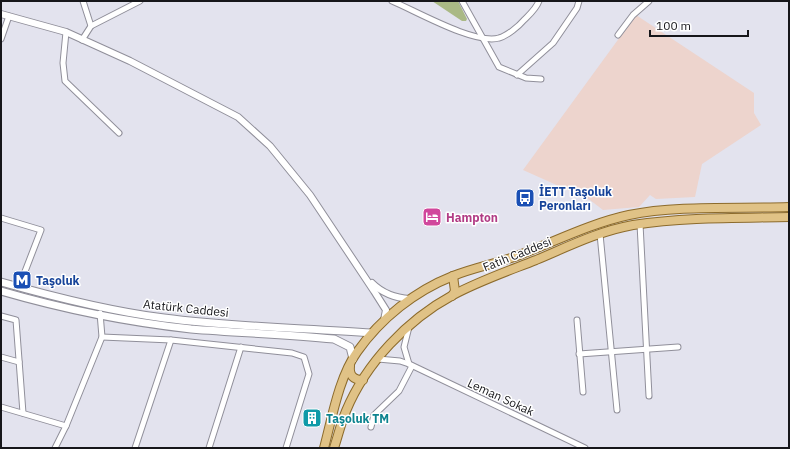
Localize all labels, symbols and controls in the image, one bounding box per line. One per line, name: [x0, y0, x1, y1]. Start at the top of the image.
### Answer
scale bar: [650, 12, 748, 38]
text: 100 m: [656, 18, 691, 33]
place label: İETT Taşoluk Peronları: [539, 184, 612, 213]
bus stop icon: İETT Taşoluk Peronları: [514, 187, 536, 209]
hotel icon: Hampton: [421, 206, 443, 228]
place label: Hampton: [446, 210, 498, 225]
street label: Fatih Caddesi: [480, 233, 554, 275]
metro station icon: Taşoluk: [11, 269, 33, 291]
place label: Taşoluk: [36, 273, 80, 288]
street label: Atatürk Caddesi: [142, 296, 230, 320]
street label: Leman Sokak: [465, 375, 537, 419]
building icon: Taşoluk TM: [301, 407, 323, 429]
place label: Taşoluk TM: [326, 411, 389, 426]

